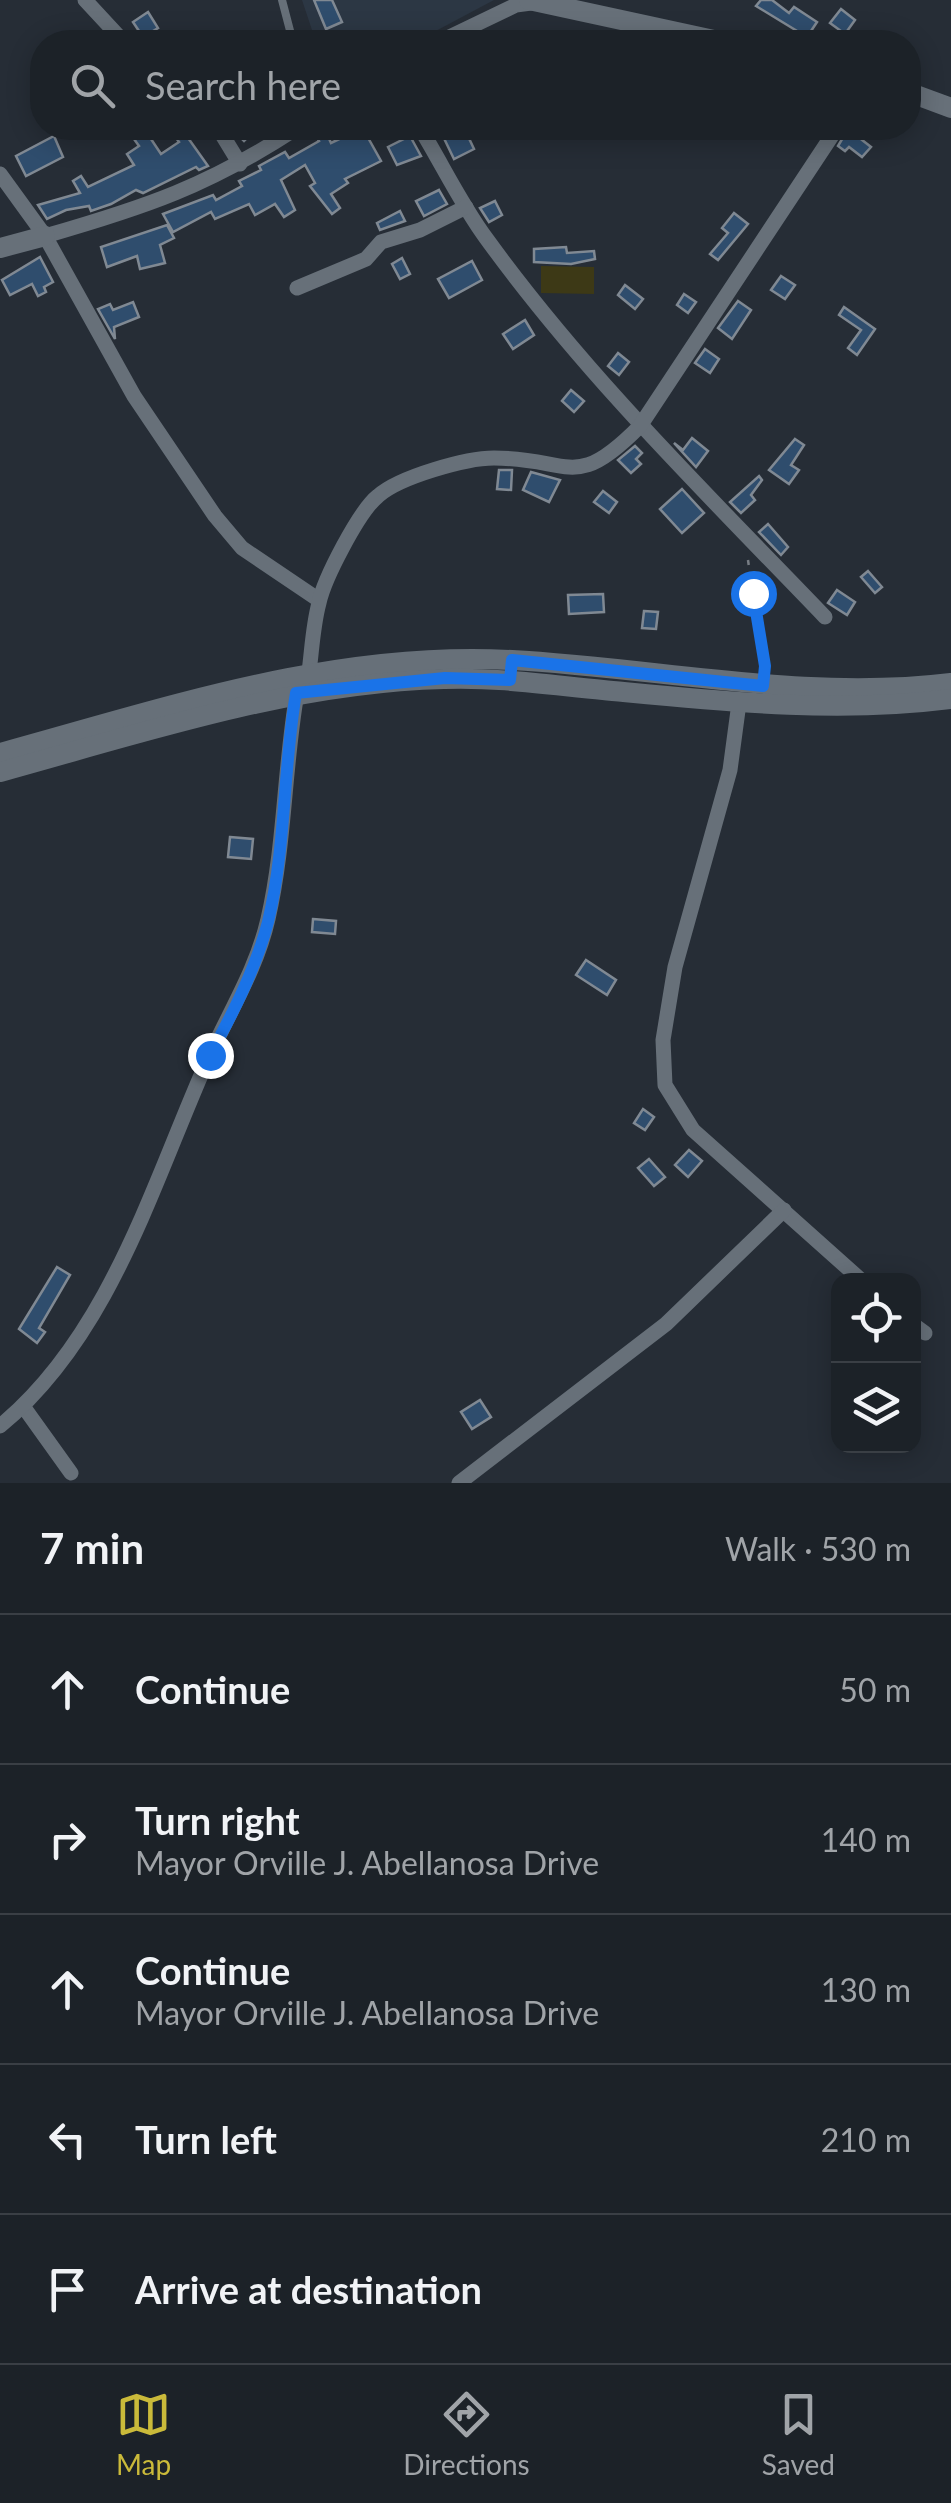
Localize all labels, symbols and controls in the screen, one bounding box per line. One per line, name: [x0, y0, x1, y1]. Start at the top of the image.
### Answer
search box: [30, 30, 921, 140]
icon: search: [65, 58, 120, 113]
text: Search here: [145, 62, 341, 108]
route start: [731, 571, 777, 617]
route end: [188, 1033, 234, 1079]
map controls: [831, 1273, 921, 1453]
button: locate: [831, 1273, 921, 1363]
button: layers: [831, 1363, 921, 1453]
text: 7 min: [40, 1523, 144, 1573]
text: Walk · 530 m: [725, 1529, 911, 1568]
icon: ahead: [40, 1662, 95, 1717]
text: Continue: [135, 1666, 290, 1712]
text: 50 m: [839, 1670, 911, 1709]
text: Turn right: [135, 1797, 300, 1843]
icon: right: [40, 1812, 95, 1867]
text: 140 m: [821, 1820, 911, 1859]
text: Mayor Orville J. Abellanosa Drive: [135, 1843, 599, 1882]
text: Continue: [135, 1947, 290, 1993]
icon: ahead: [40, 1962, 95, 2017]
text: 130 m: [821, 1970, 911, 2009]
text: Mayor Orville J. Abellanosa Drive: [135, 1993, 599, 2032]
icon: left: [40, 2112, 95, 2167]
text: Turn left: [135, 2116, 277, 2162]
text: 210 m: [821, 2120, 911, 2159]
icon: arrive: [40, 2262, 95, 2317]
text: Arrive at destination: [135, 2266, 482, 2312]
tab: Map: [116, 2387, 171, 2481]
tab: Directions: [403, 2387, 530, 2481]
tab: Saved: [762, 2387, 835, 2481]

